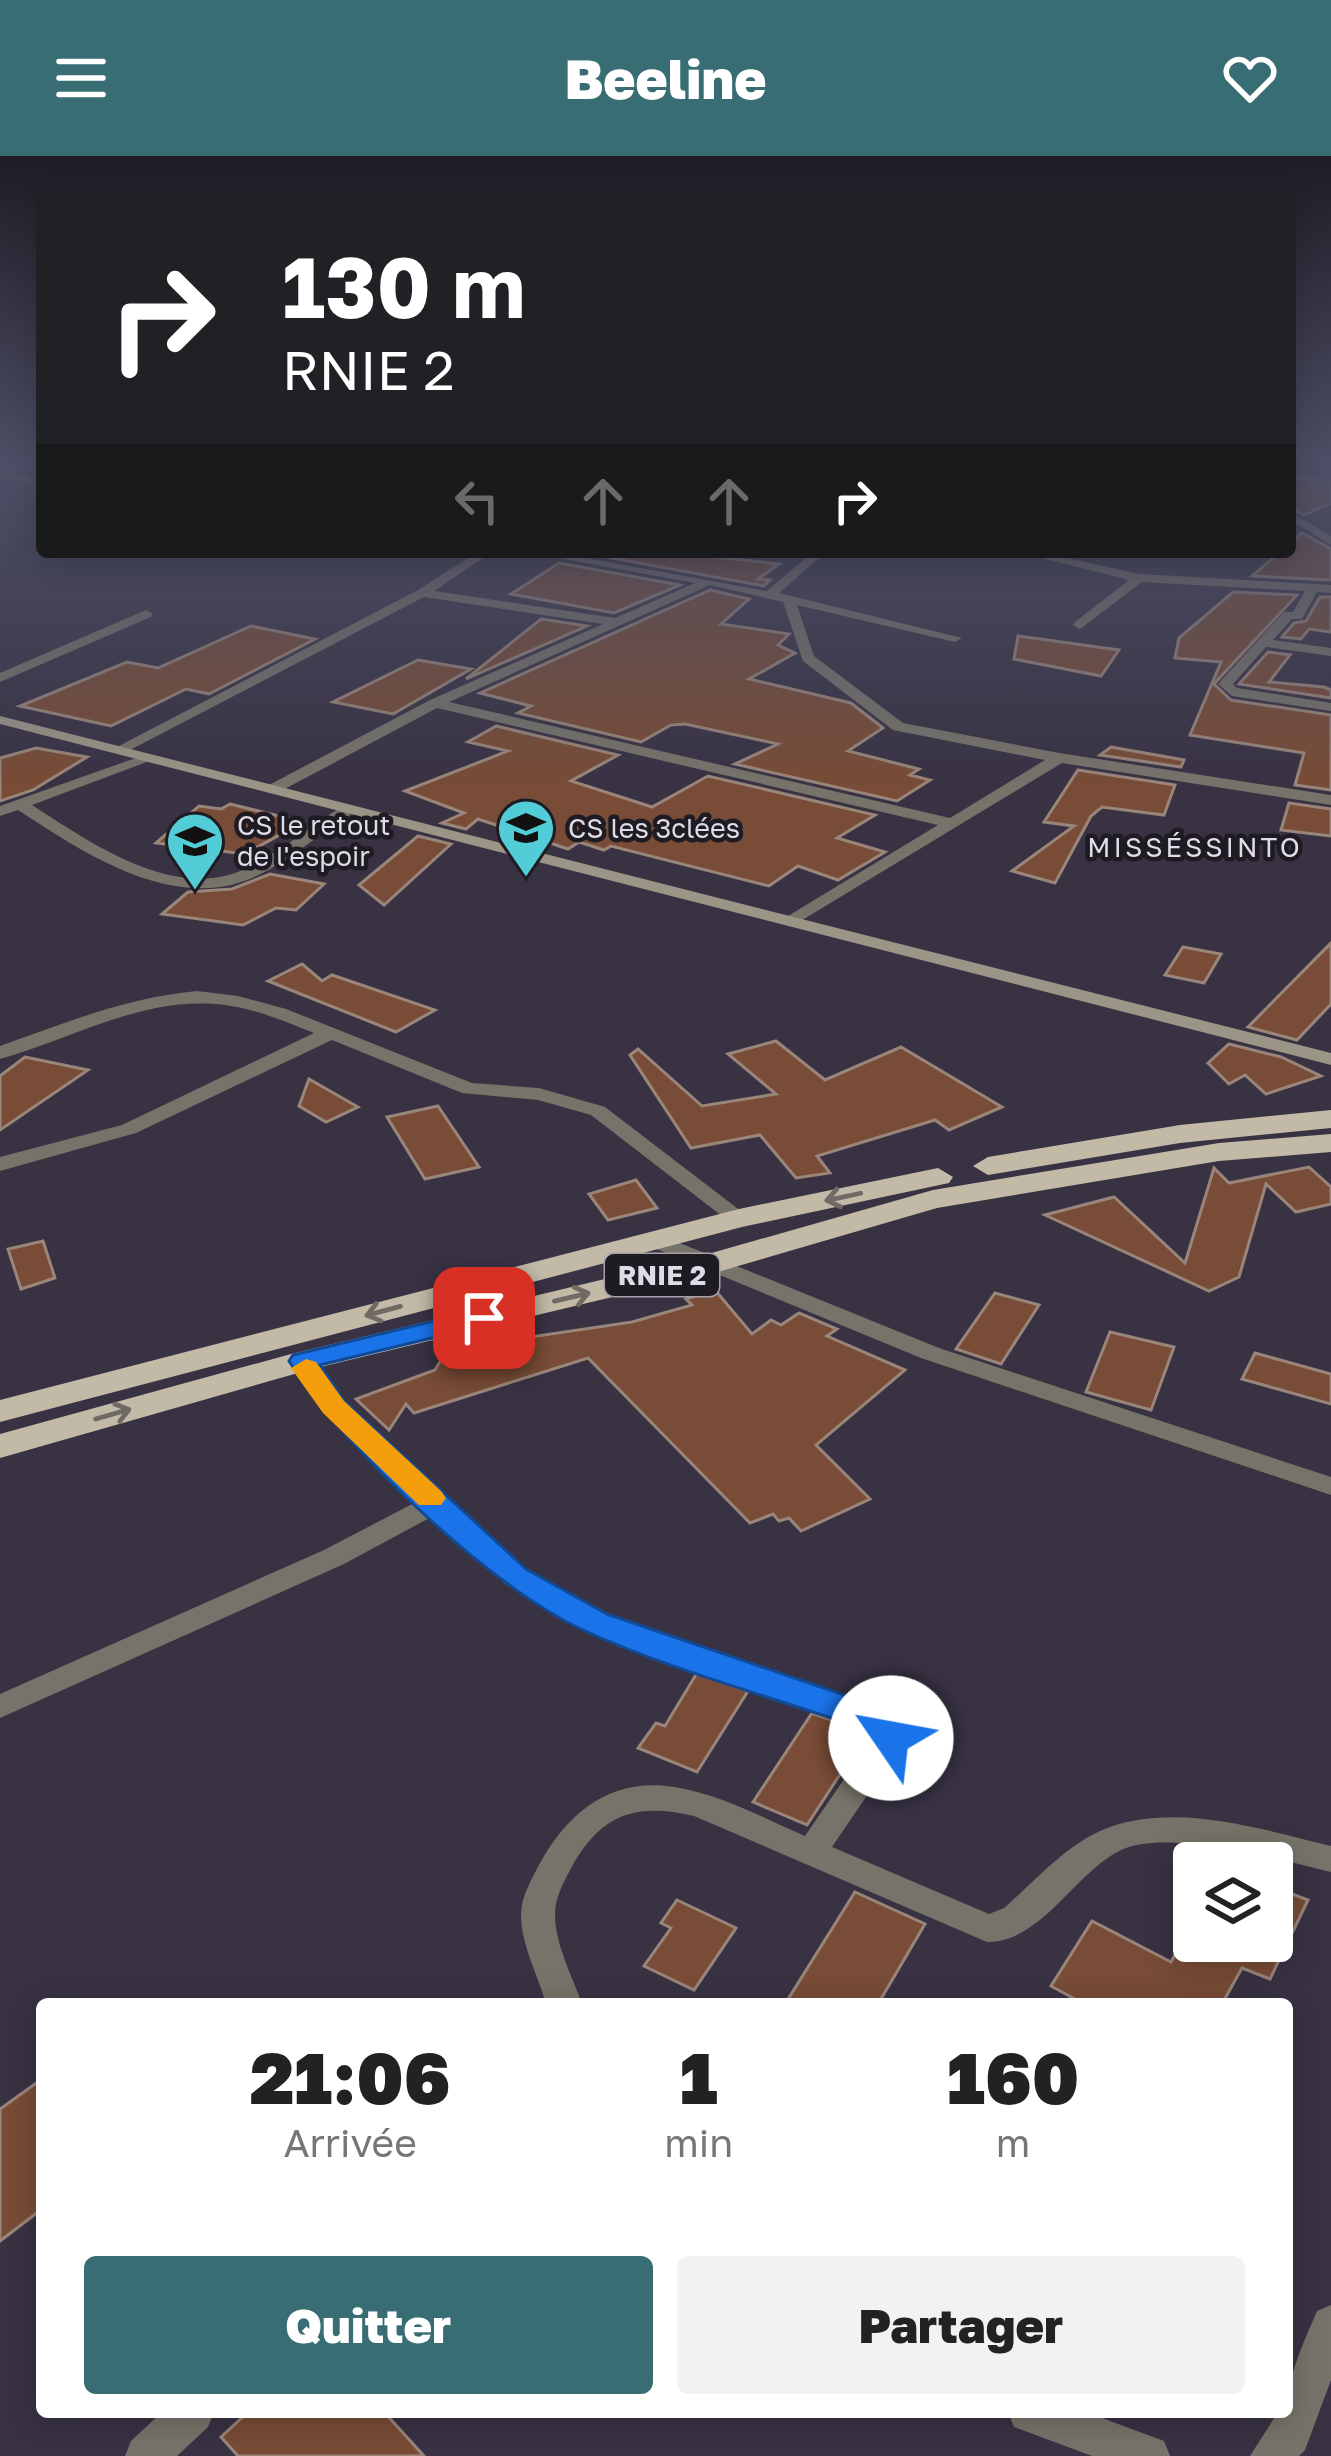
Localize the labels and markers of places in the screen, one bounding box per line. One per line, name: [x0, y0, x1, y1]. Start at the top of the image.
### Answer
school or university icon: CS les 3clées: [495, 797, 557, 879]
place label: CS le retout de l'espoir: [237, 809, 390, 872]
school or university icon: CS le retout de l'espoir: [164, 810, 226, 892]
place label: CS les 3clées: [568, 812, 740, 844]
pin: [433, 1267, 535, 1369]

